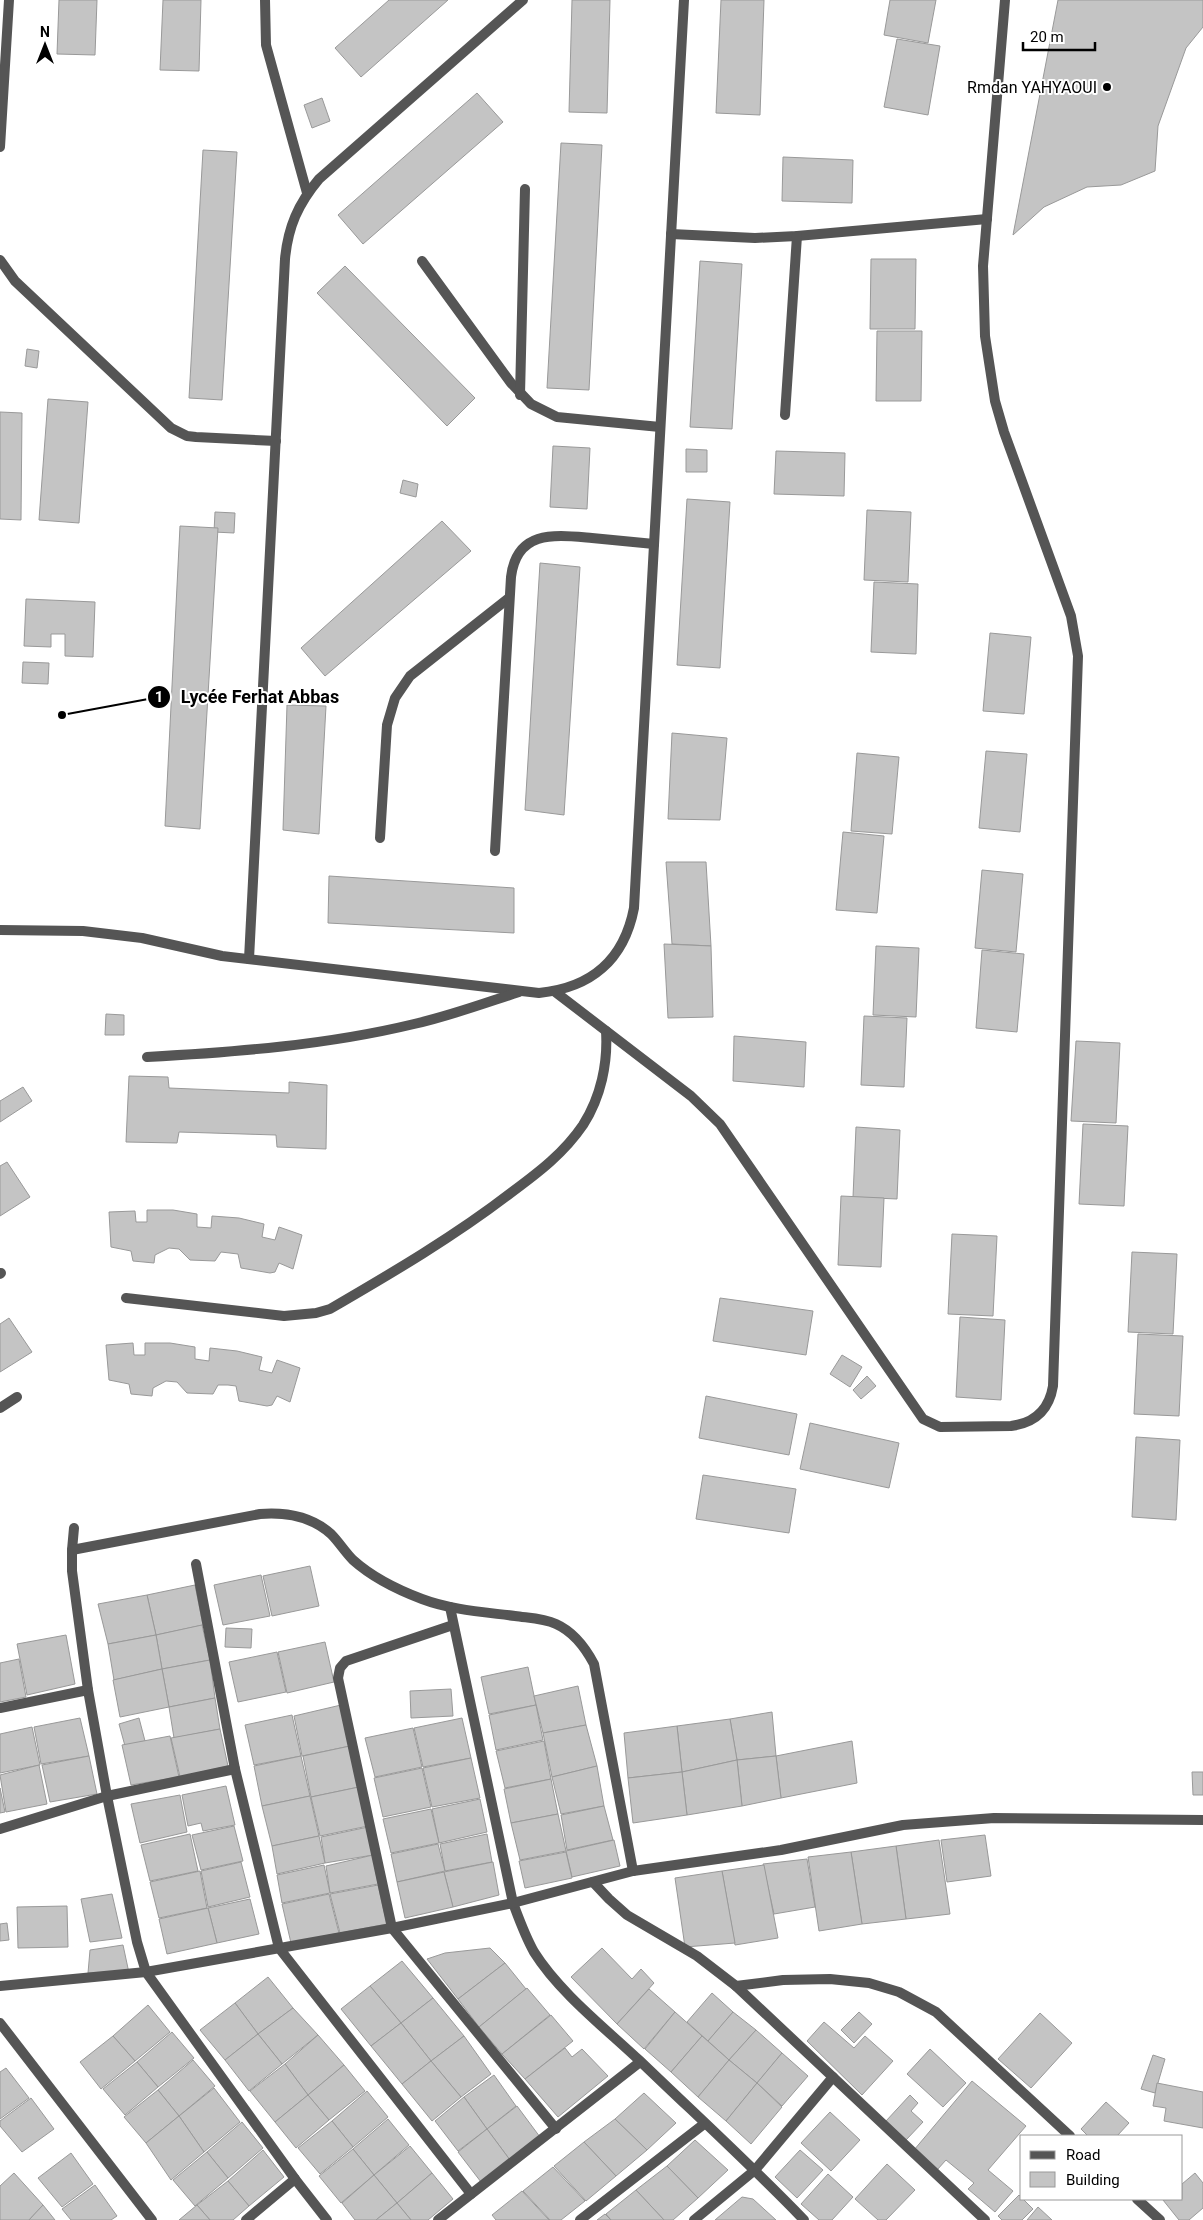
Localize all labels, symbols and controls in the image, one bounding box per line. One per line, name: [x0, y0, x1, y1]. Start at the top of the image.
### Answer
north arrow: [20, 20, 70, 70]
scale bar: [1023, 20, 1096, 52]
text: N: [40, 24, 50, 40]
text: 20 m: [1030, 28, 1064, 46]
place label: Rmdan YAHYAOUI: [967, 78, 1097, 97]
marker: Rmdan YAHYAOUI: [1101, 81, 1113, 93]
callout: Lycée Ferhat Abbas: [146, 680, 349, 713]
text: Lycée Ferhat Abbas: [181, 686, 339, 707]
text: 1: [155, 688, 163, 706]
legend: [1020, 2135, 1183, 2200]
text: Road: [1066, 2146, 1100, 2164]
text: Building: [1066, 2171, 1120, 2189]

